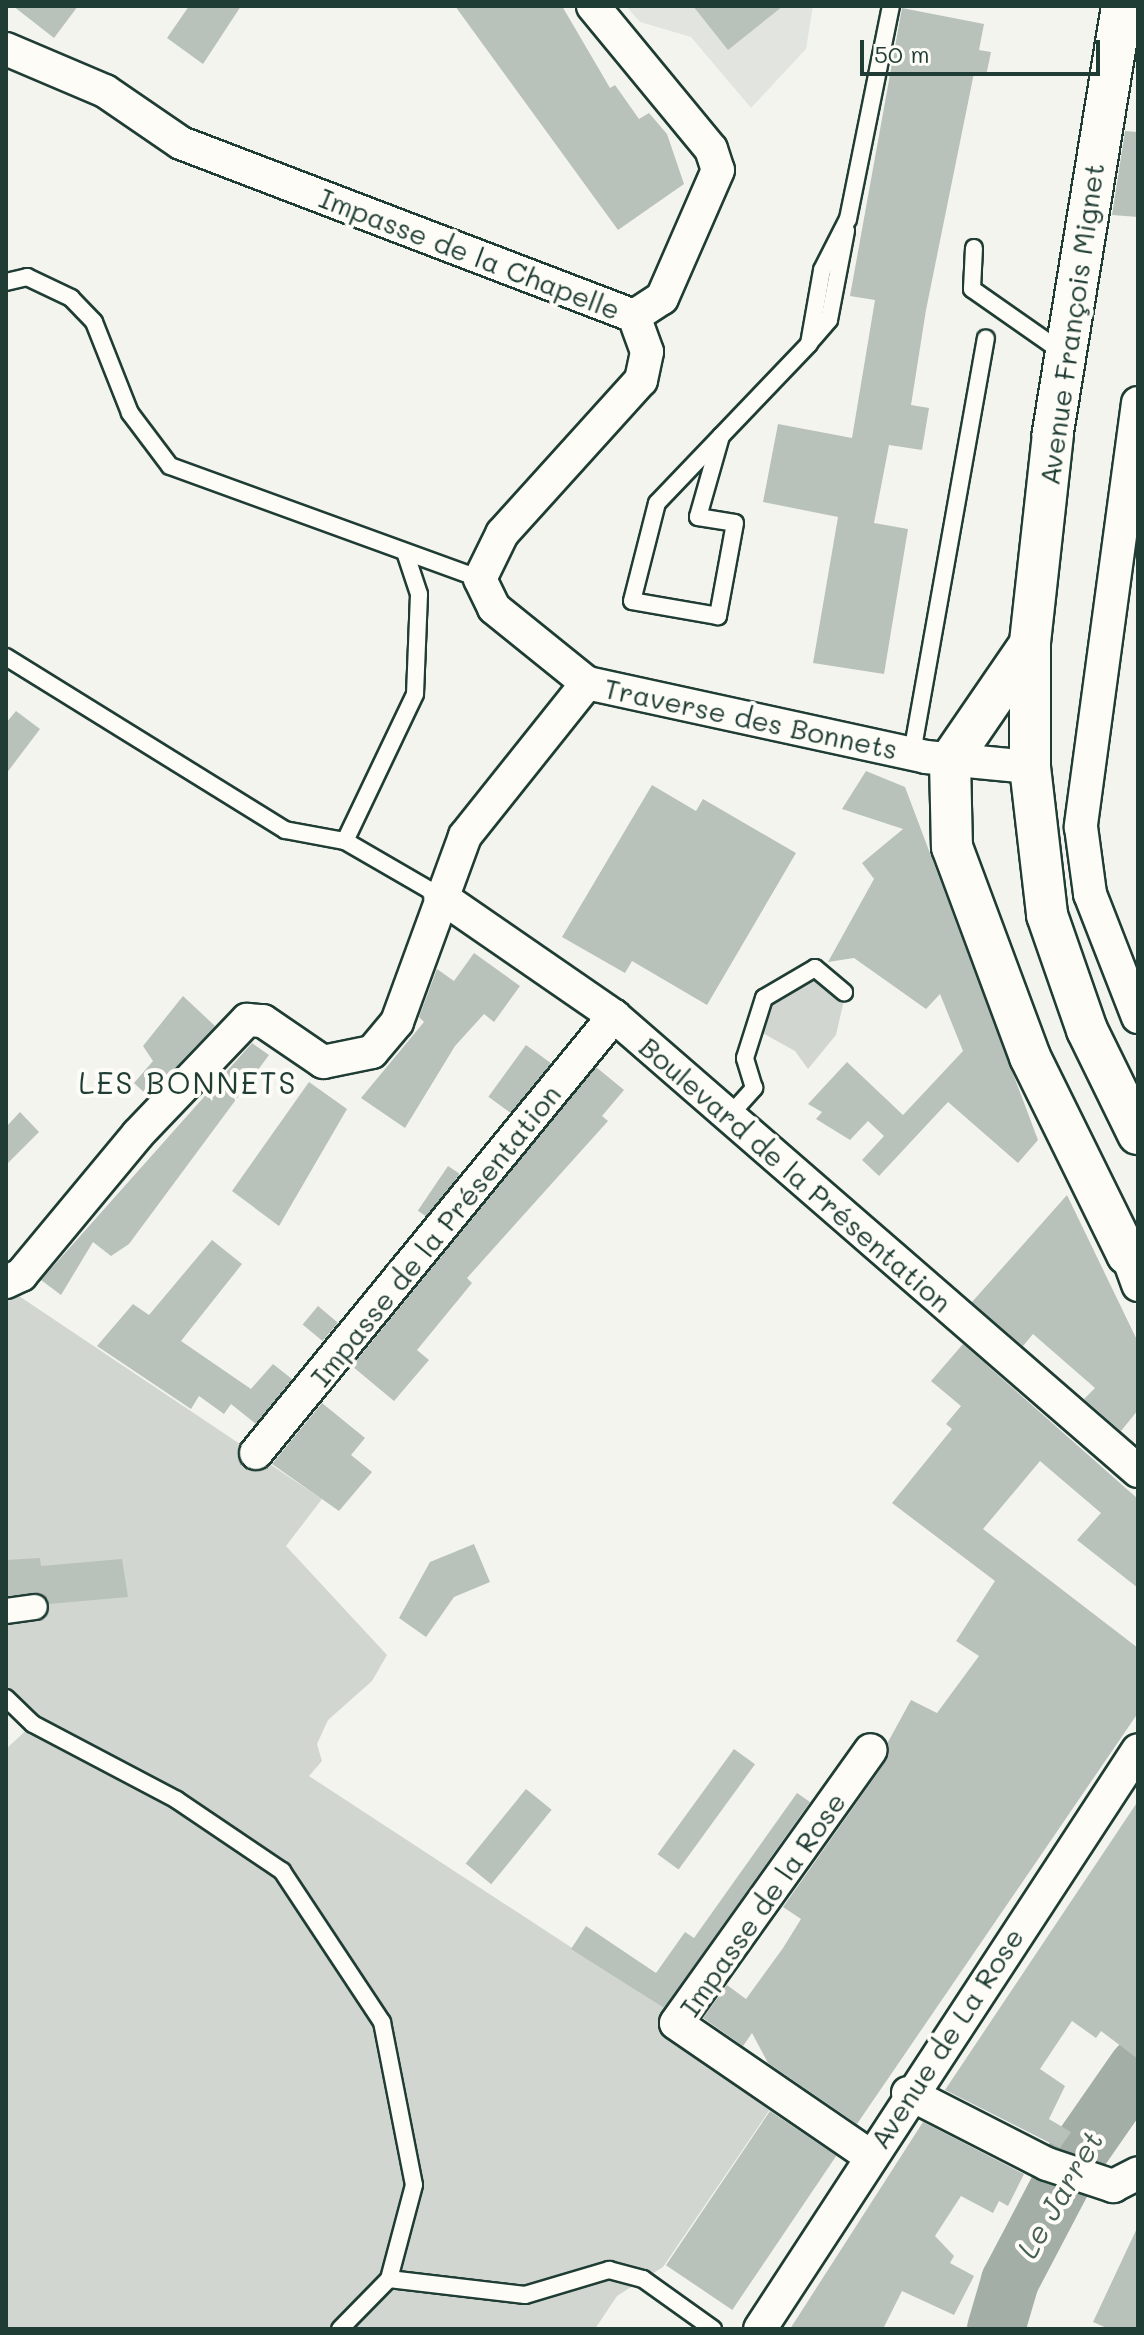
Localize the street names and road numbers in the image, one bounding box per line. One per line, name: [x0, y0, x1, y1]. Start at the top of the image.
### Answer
street label: Avenue François Mignet: [1032, 161, 1110, 487]
street label: Impasse de la Chapelle: [315, 180, 625, 326]
street label: Traverse des Bonnets: [601, 670, 901, 766]
street label: Boulevard de la Présentation: [633, 1029, 959, 1319]
street label: Impasse de la Présentation: [303, 1077, 567, 1393]
street label: Impasse de la Rose: [672, 1786, 852, 2022]
street label: Avenue de La Rose: [862, 1921, 1030, 2155]

